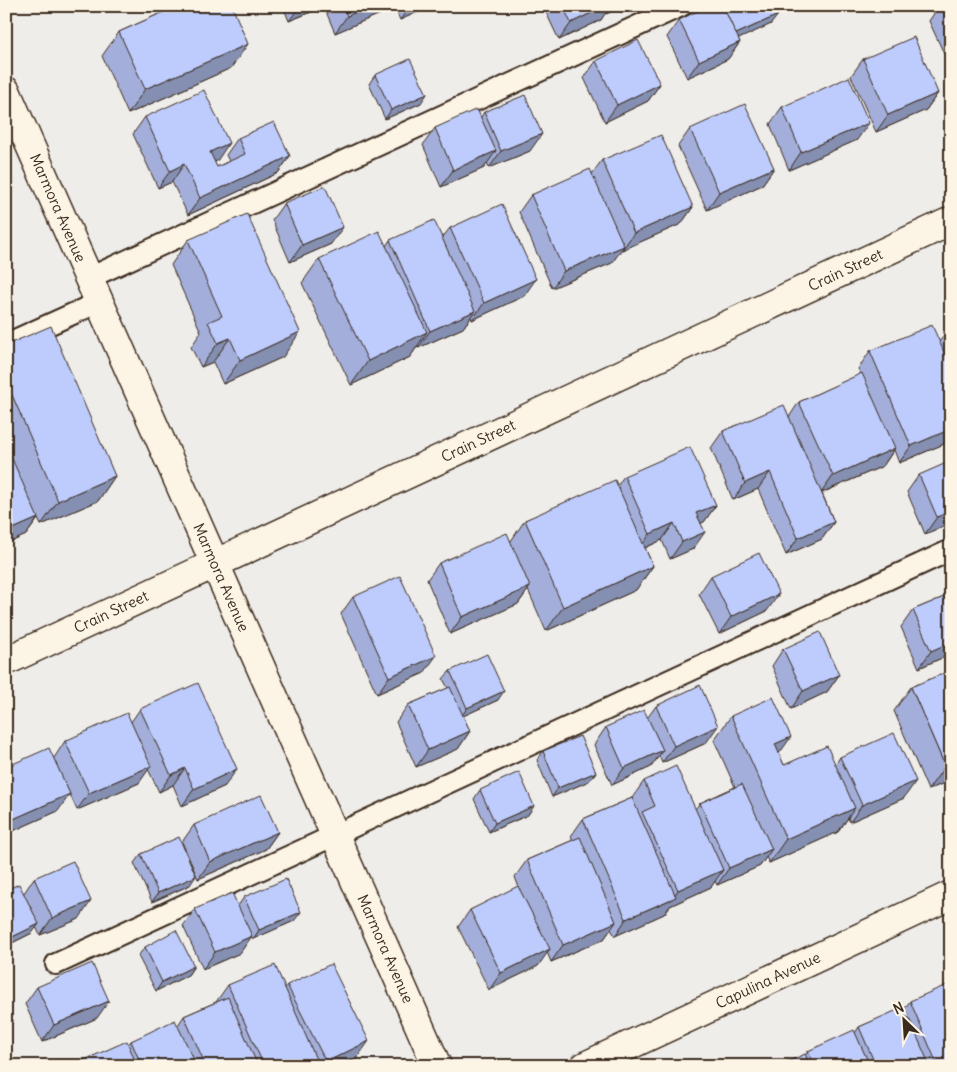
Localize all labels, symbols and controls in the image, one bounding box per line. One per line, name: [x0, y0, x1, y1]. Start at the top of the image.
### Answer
street label: Marmora Avenue: [26, 151, 91, 265]
street label: Crain Street: [805, 244, 886, 295]
street label: Crain Street: [438, 415, 518, 466]
street label: Marmora Avenue: [189, 520, 254, 635]
street label: Crain Street: [71, 586, 151, 637]
street label: Marmora Avenue: [353, 891, 418, 1006]
street label: Capulina Avenue: [712, 947, 823, 1013]
north arrow: [880, 994, 930, 1044]
text: N: [890, 998, 907, 1018]

